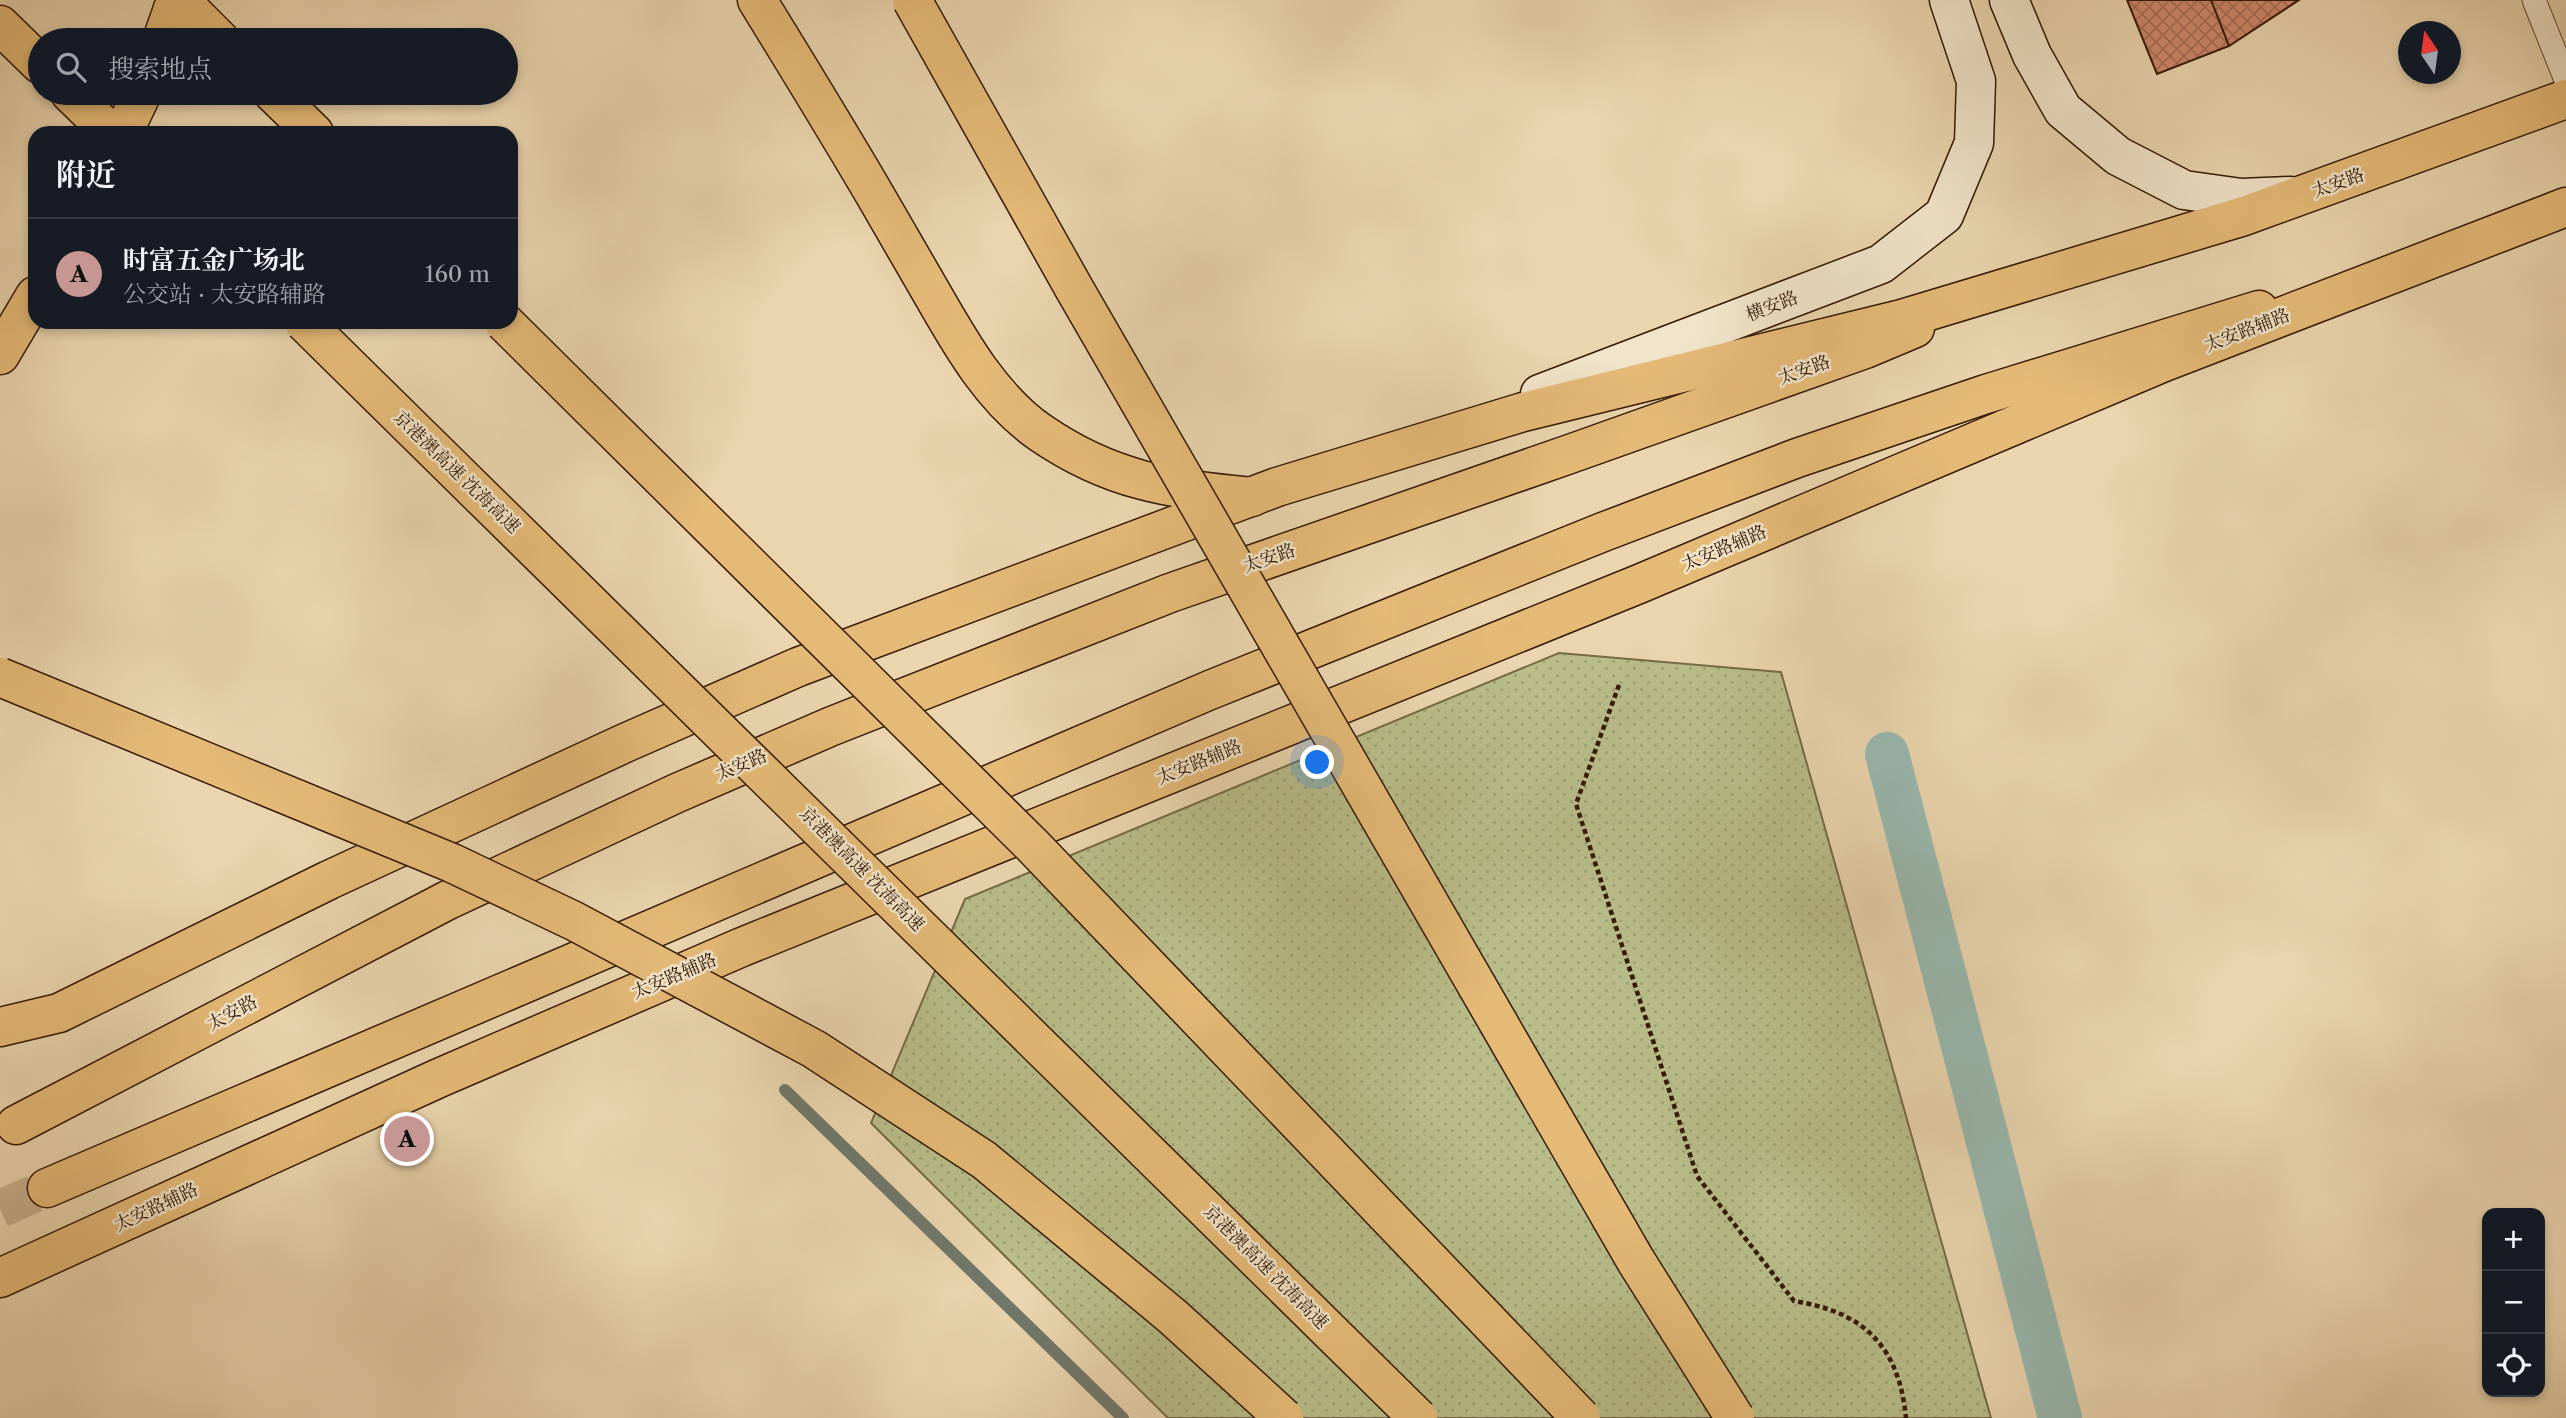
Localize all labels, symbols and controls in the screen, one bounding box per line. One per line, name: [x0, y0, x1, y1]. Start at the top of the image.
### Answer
north arrow: [2398, 21, 2461, 84]
search box: [28, 28, 518, 105]
icon: search: [52, 48, 90, 86]
text: 搜索地点: [108, 53, 212, 85]
text: 附近: [56, 156, 116, 193]
street label: 太安路: [2309, 163, 2367, 203]
text: 时富五金广场北: [123, 244, 305, 276]
text: A: [70, 260, 88, 288]
text: 160 m: [425, 260, 490, 288]
text: 公交站 · 太安路辅路: [123, 280, 326, 308]
street label: 横安路: [1743, 286, 1801, 326]
street label: 太安路辅路: [2201, 304, 2293, 356]
street label: 太安路: [1775, 350, 1833, 390]
street label: 京港澳高速 沈海高速: [389, 406, 525, 538]
street label: 太安路辅路: [1678, 520, 1770, 576]
street label: 太安路: [1240, 539, 1298, 577]
street label: 太安路辅路: [1153, 735, 1245, 789]
street label: 太安路: [712, 744, 770, 786]
your location: [1300, 745, 1334, 779]
street label: 京港澳高速 沈海高速: [795, 802, 929, 936]
street label: 太安路辅路: [628, 948, 720, 1004]
street label: 太安路: [203, 991, 261, 1035]
pin: A: [384, 1113, 430, 1165]
street label: 太安路辅路: [111, 1178, 201, 1236]
street label: 京港澳高速 沈海高速: [1199, 1200, 1333, 1334]
map controls: [2482, 1208, 2545, 1397]
button: +: [2482, 1208, 2545, 1271]
button: −: [2482, 1271, 2545, 1334]
button: locate: [2482, 1334, 2545, 1397]

